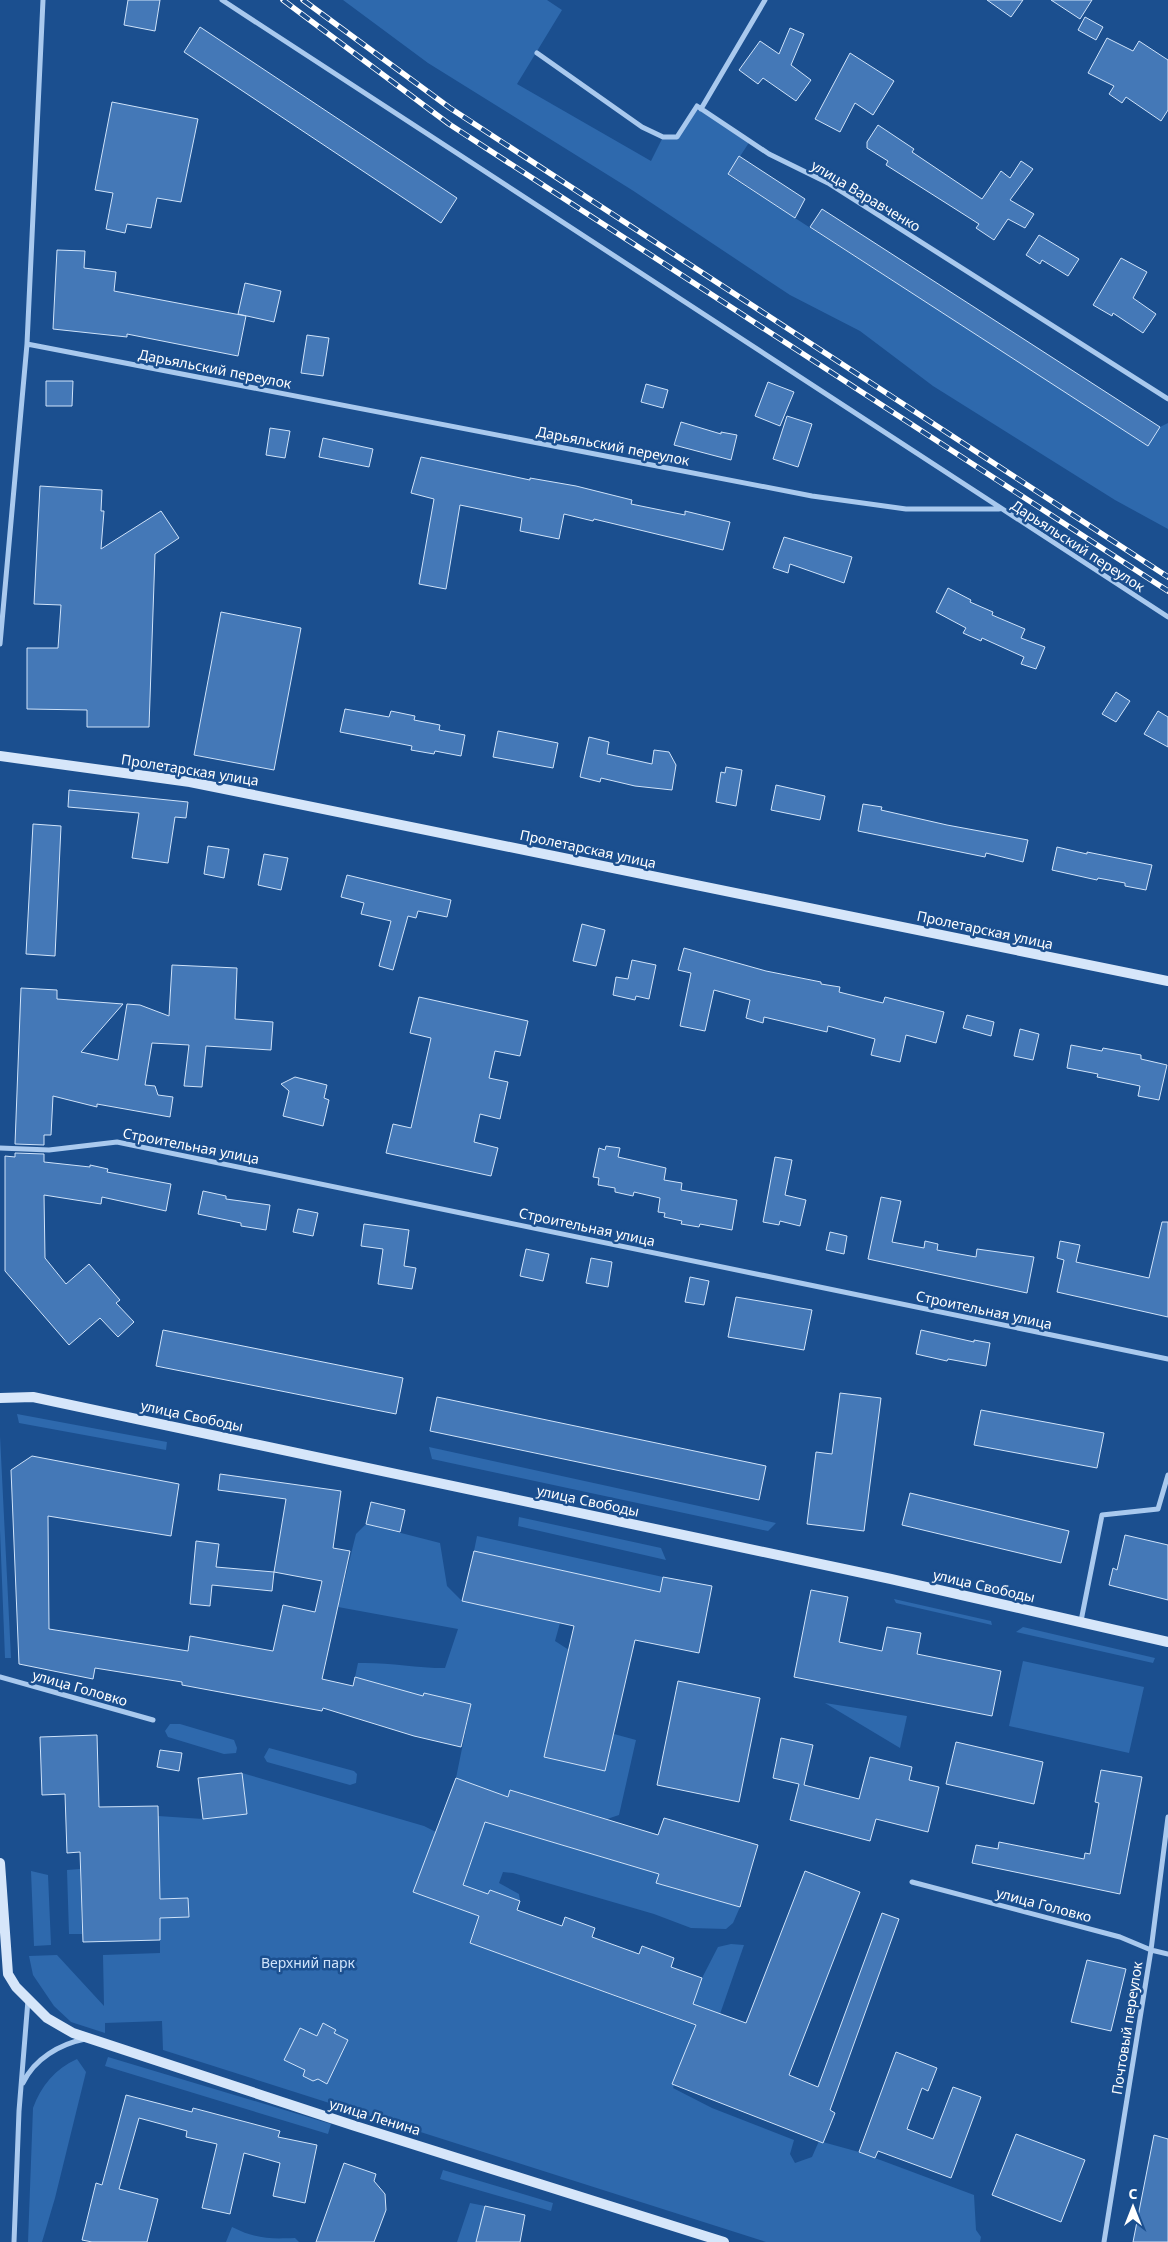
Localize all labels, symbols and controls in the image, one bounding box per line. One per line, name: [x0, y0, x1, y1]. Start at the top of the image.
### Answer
street label: улица Варавченко: [808, 155, 924, 236]
street label: Дарьяльский переулок: [137, 344, 294, 393]
street label: Дарьяльский переулок: [535, 421, 692, 470]
street label: Дарьяльский переулок: [1008, 495, 1149, 596]
street label: Пролетарская улица: [120, 749, 260, 790]
street label: Пролетарская улица: [518, 825, 658, 872]
street label: Пролетарская улица: [915, 906, 1055, 953]
street label: Строительная улица: [121, 1123, 261, 1168]
street label: Строительная улица: [517, 1203, 657, 1250]
street label: Строительная улица: [914, 1286, 1054, 1333]
street label: улица Свободы: [139, 1395, 245, 1436]
street label: улица Свободы: [535, 1480, 641, 1521]
street label: улица Свободы: [931, 1565, 1037, 1606]
street label: улица Головко: [30, 1665, 130, 1710]
street label: улица Головко: [994, 1883, 1094, 1926]
park label: Верхний парк: [261, 1953, 356, 1972]
street label: Почтовый переулок: [1107, 1959, 1147, 2096]
street label: улица Ленина: [327, 2094, 423, 2139]
north arrow: [1108, 2182, 1158, 2232]
text: С: [1128, 2184, 1138, 2203]

